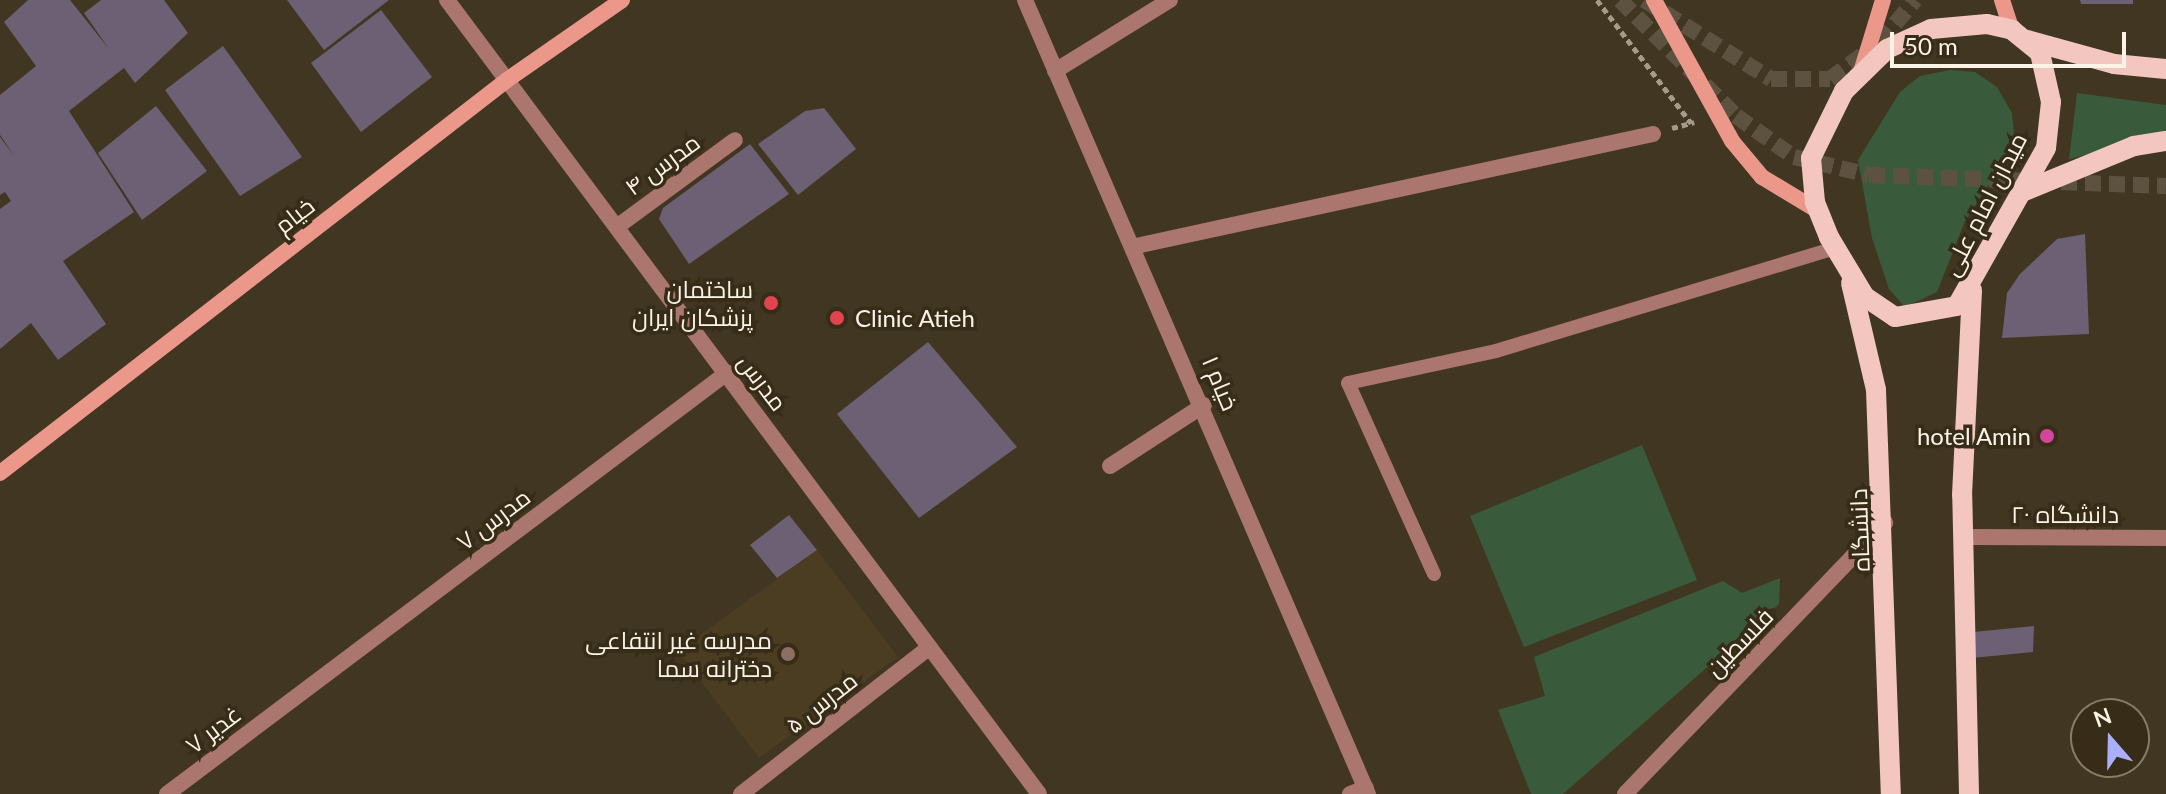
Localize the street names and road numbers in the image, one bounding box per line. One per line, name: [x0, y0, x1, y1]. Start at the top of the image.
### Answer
street label: مدرس ۴: [619, 127, 705, 201]
street label: میدان امام علی: [1936, 128, 2032, 280]
street label: خیام: [268, 191, 320, 239]
street label: مدرس: [732, 348, 794, 416]
street label: خیام ۱: [1197, 352, 1245, 414]
street label: مدرس ۷: [450, 482, 536, 556]
street label: دانشگاه: [1843, 488, 1875, 572]
street label: دانشگاه ۲۰: [2011, 500, 2119, 528]
street label: فلسطین: [1699, 602, 1779, 682]
street label: مدرس ۵: [779, 665, 863, 739]
street label: غدیر ۷: [180, 699, 246, 759]

